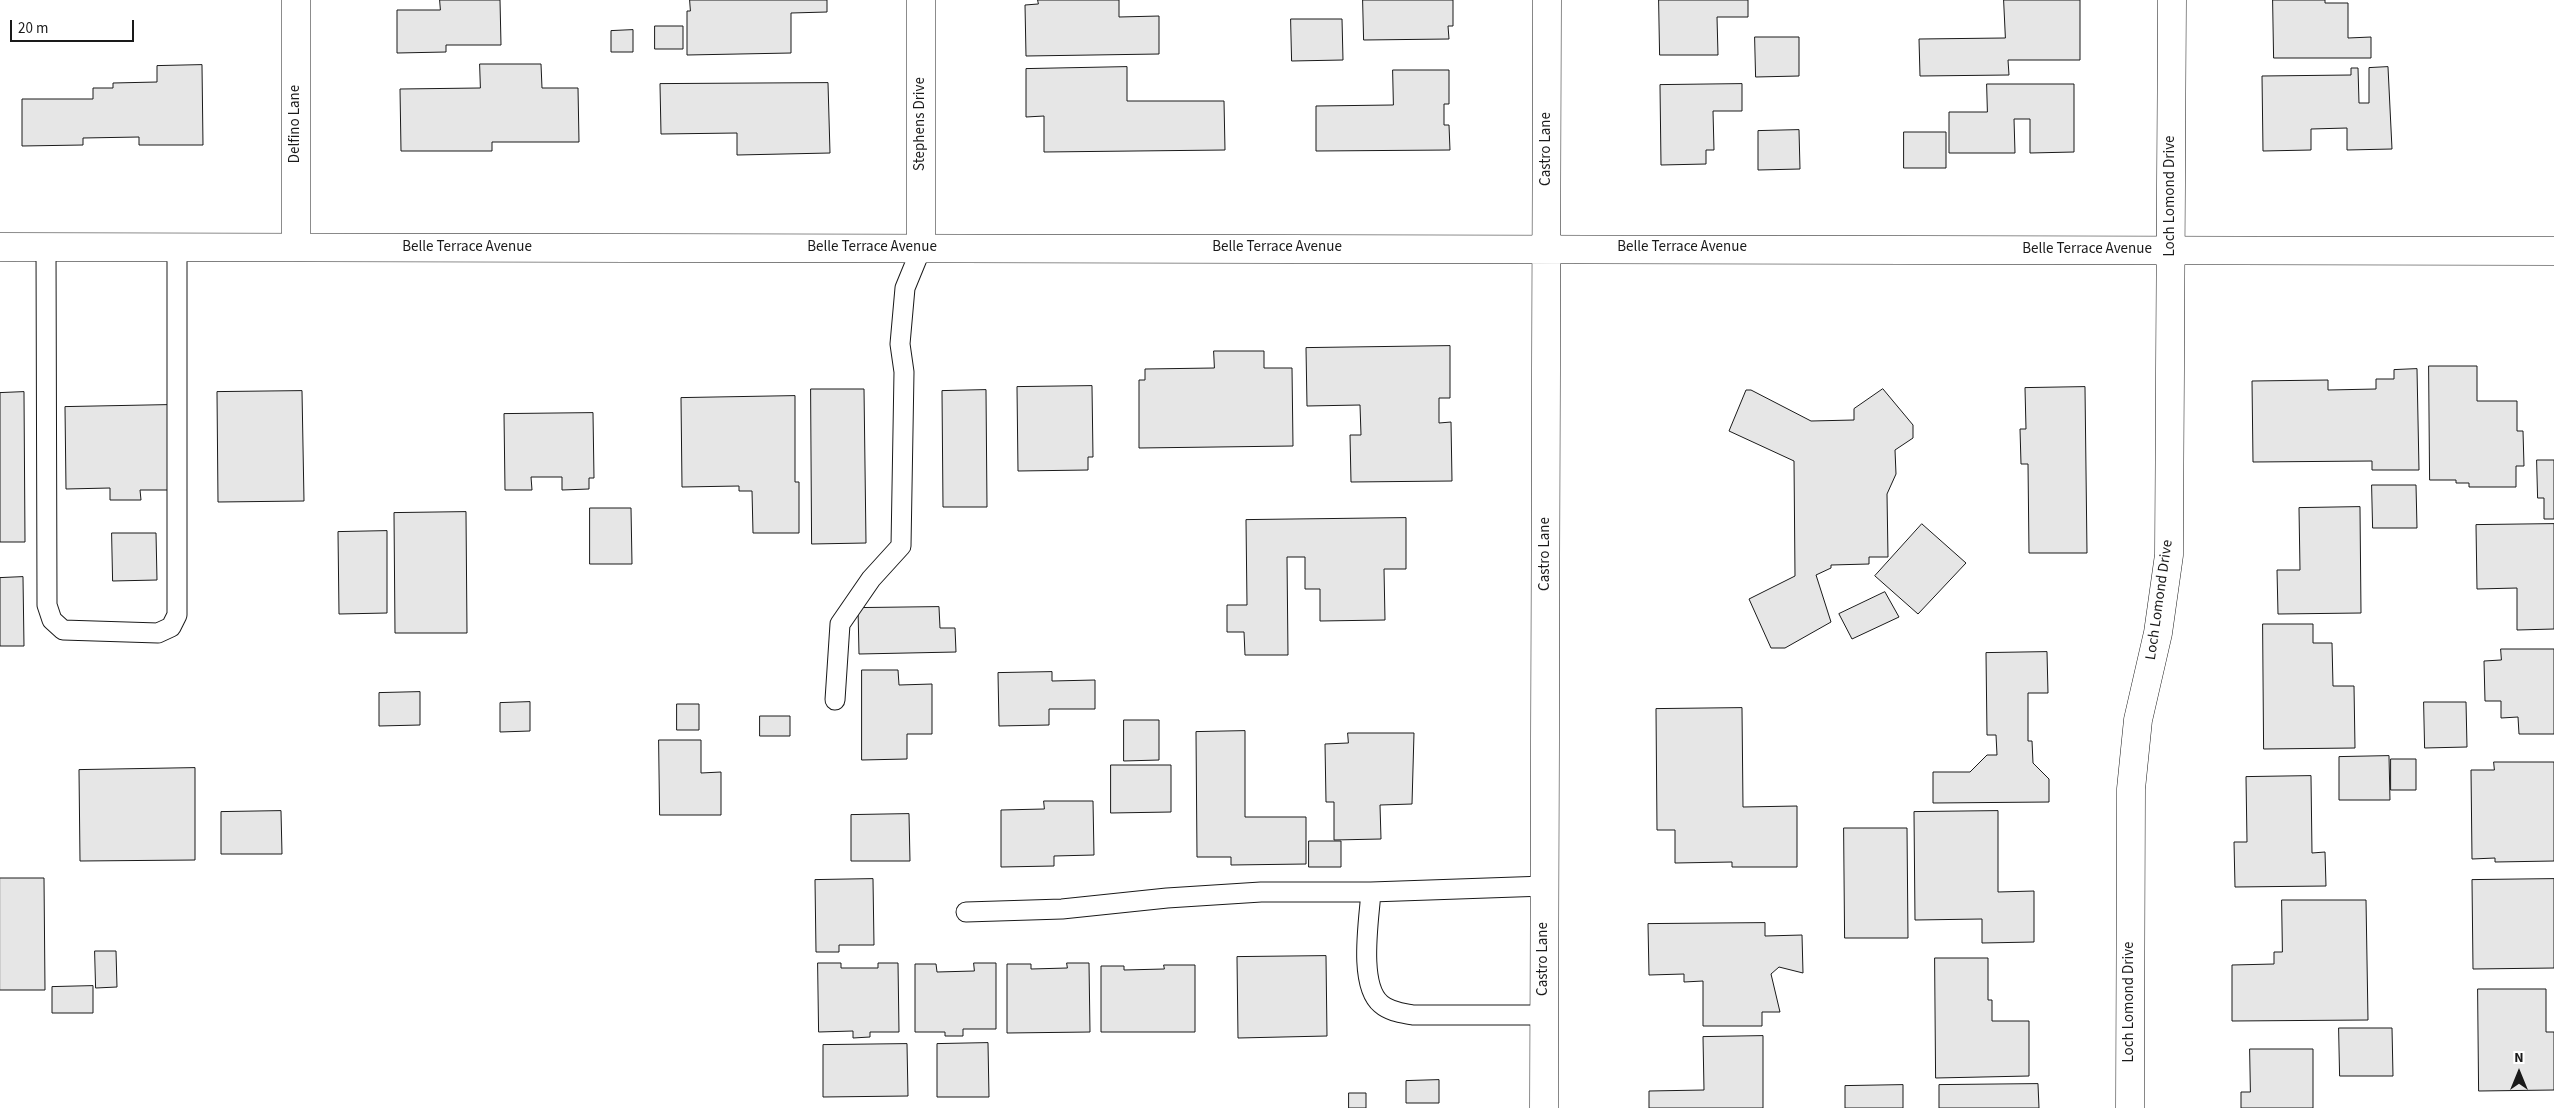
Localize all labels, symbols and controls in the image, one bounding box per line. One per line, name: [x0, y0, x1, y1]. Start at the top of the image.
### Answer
scale bar: [12, 10, 136, 42]
text: 20 m: [18, 18, 48, 39]
street label: Stephens Drive: [912, 77, 930, 171]
street label: Delfino Lane: [287, 85, 305, 163]
street label: Castro Lane: [1538, 112, 1556, 186]
street label: Loch Lomond Drive: [2162, 135, 2180, 257]
street label: Belle Terrace Avenue: [402, 239, 532, 257]
street label: Belle Terrace Avenue: [807, 239, 937, 257]
street label: Belle Terrace Avenue: [1212, 239, 1342, 257]
street label: Belle Terrace Avenue: [1617, 239, 1747, 257]
street label: Belle Terrace Avenue: [2022, 241, 2152, 259]
street label: Castro Lane: [1537, 517, 1555, 591]
street label: Loch Lomond Drive: [2143, 539, 2177, 661]
street label: Castro Lane: [1535, 922, 1553, 996]
street label: Loch Lomond Drive: [2121, 941, 2139, 1063]
north arrow: [2494, 1048, 2544, 1098]
text: N: [2514, 1048, 2524, 1068]

